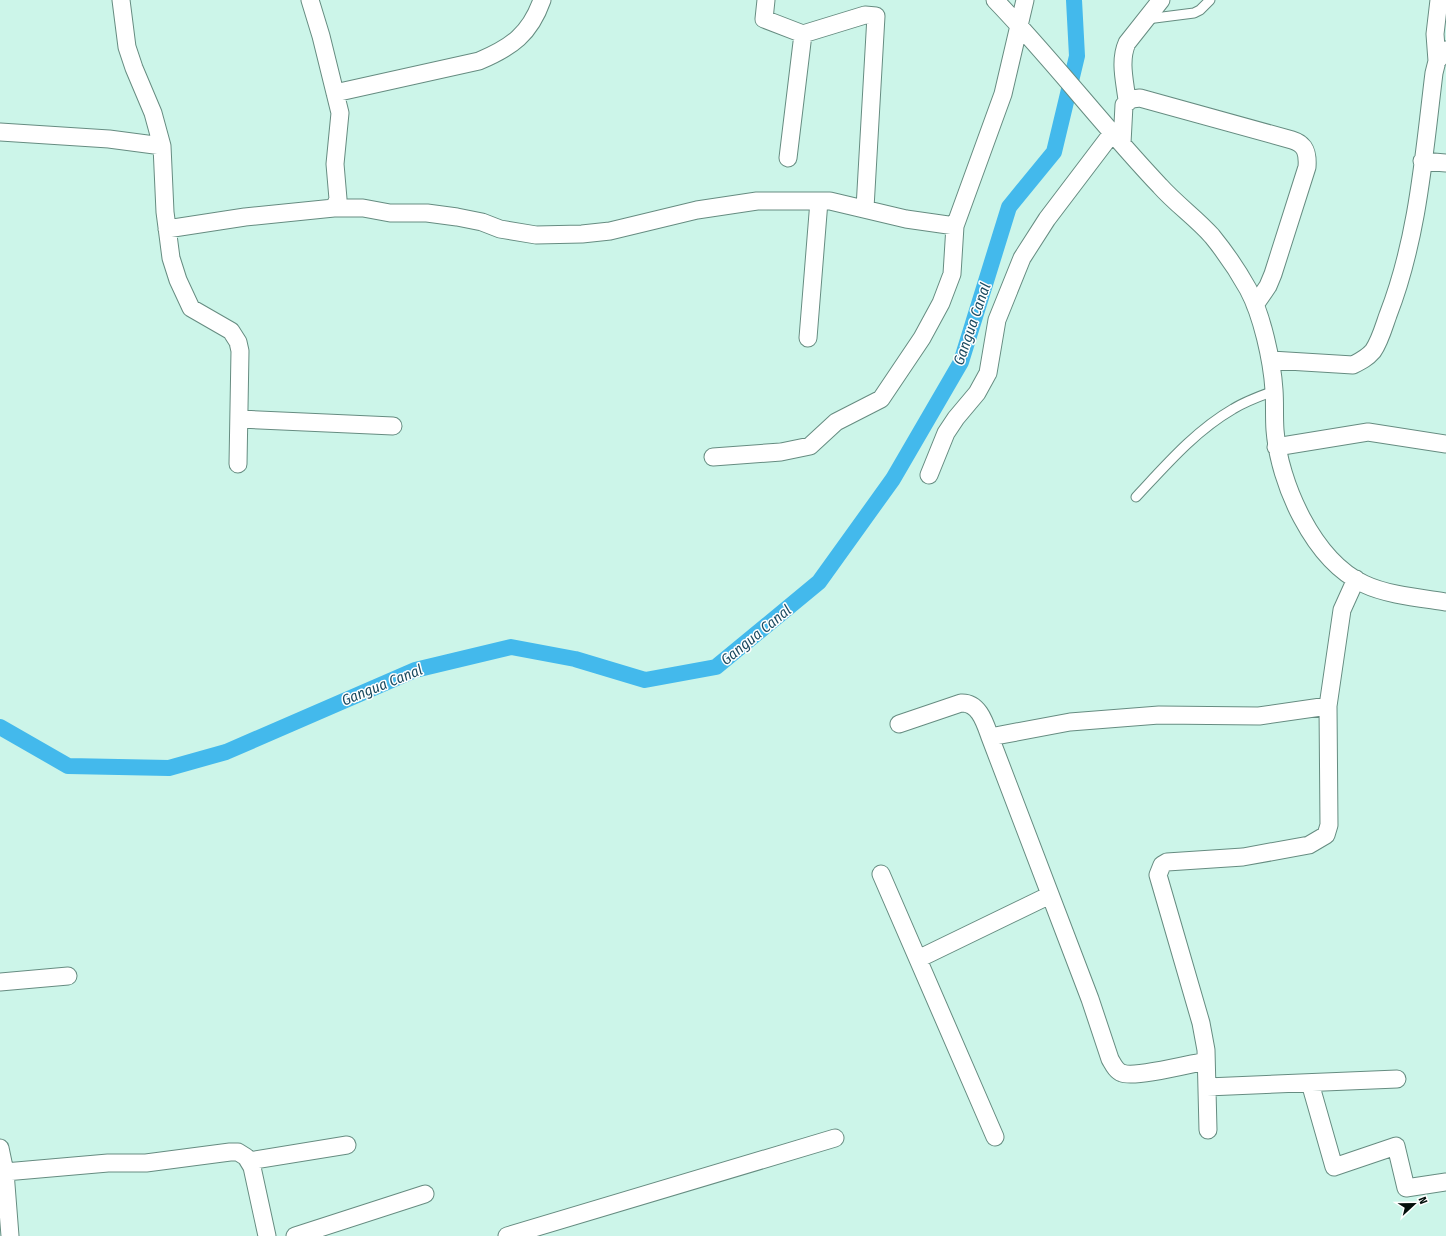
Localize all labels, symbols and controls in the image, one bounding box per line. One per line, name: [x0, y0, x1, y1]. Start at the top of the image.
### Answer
water label: Gangua Canal: [950, 281, 994, 367]
water label: Gangua Canal: [717, 601, 795, 669]
water label: Gangua Canal: [339, 661, 425, 709]
north arrow: [1394, 1184, 1434, 1224]
text: N: [1416, 1195, 1430, 1206]

